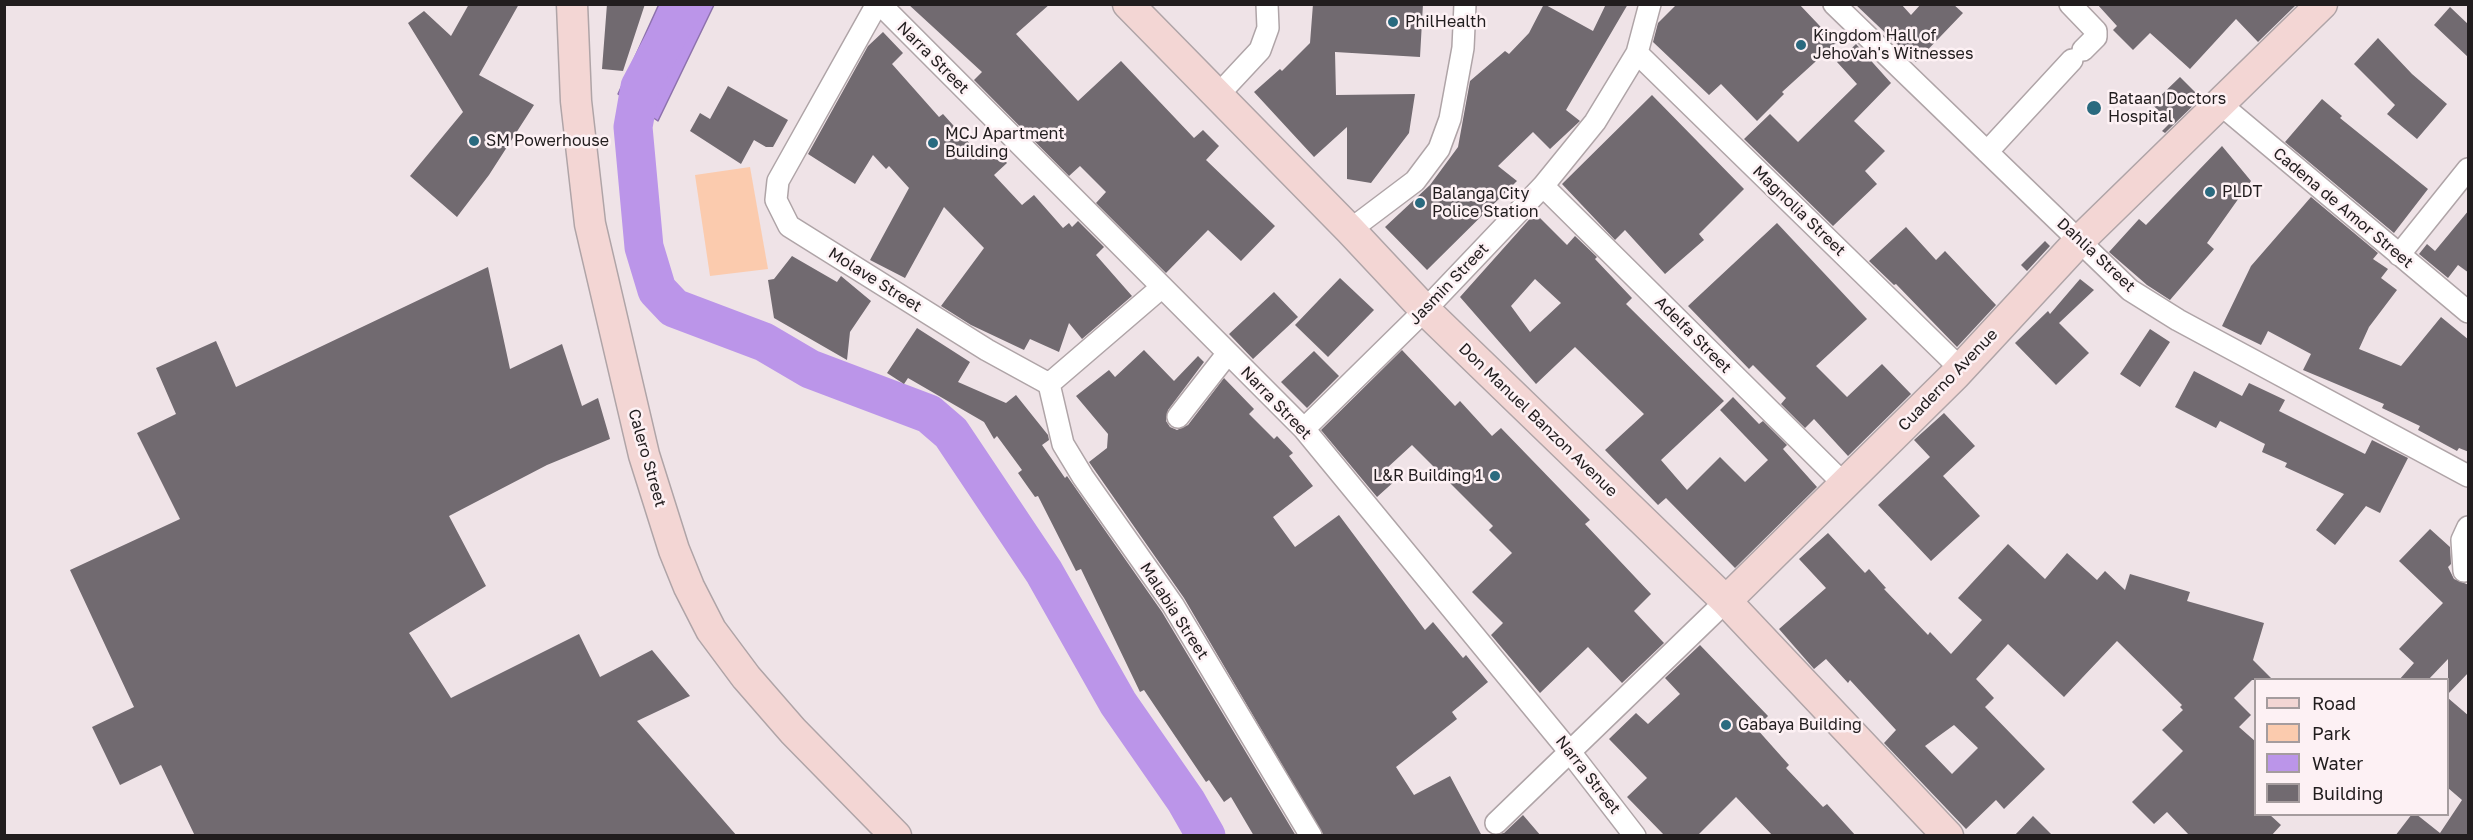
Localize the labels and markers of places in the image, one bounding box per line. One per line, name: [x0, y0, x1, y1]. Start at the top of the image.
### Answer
place label: PhilHealth: [1405, 12, 1486, 32]
marker: PhilHealth: [1386, 15, 1400, 29]
place label: Kingdom Hall of Jehovah's Witnesses: [1813, 26, 1973, 64]
marker: Kingdom Hall of Jehovah's Witnesses: [1794, 38, 1808, 52]
place label: Bataan Doctors Hospital: [2108, 89, 2226, 127]
marker: Bataan Doctors Hospital: [2085, 99, 2103, 117]
place label: MCJ Apartment Building: [945, 124, 1065, 162]
place label: SM Powerhouse: [486, 131, 609, 151]
marker: SM Powerhouse: [467, 134, 481, 148]
marker: MCJ Apartment Building: [926, 136, 940, 150]
place label: PLDT: [2222, 182, 2262, 202]
place label: Balanga City Police Station: [1432, 184, 1539, 222]
marker: PLDT: [2203, 185, 2217, 199]
marker: Balanga City Police Station: [1413, 196, 1427, 210]
place label: L&R Building 1: [1373, 466, 1483, 486]
marker: L&R Building 1: [1488, 469, 1502, 483]
place label: Gabaya Building: [1738, 715, 1862, 735]
marker: Gabaya Building: [1719, 718, 1733, 732]

